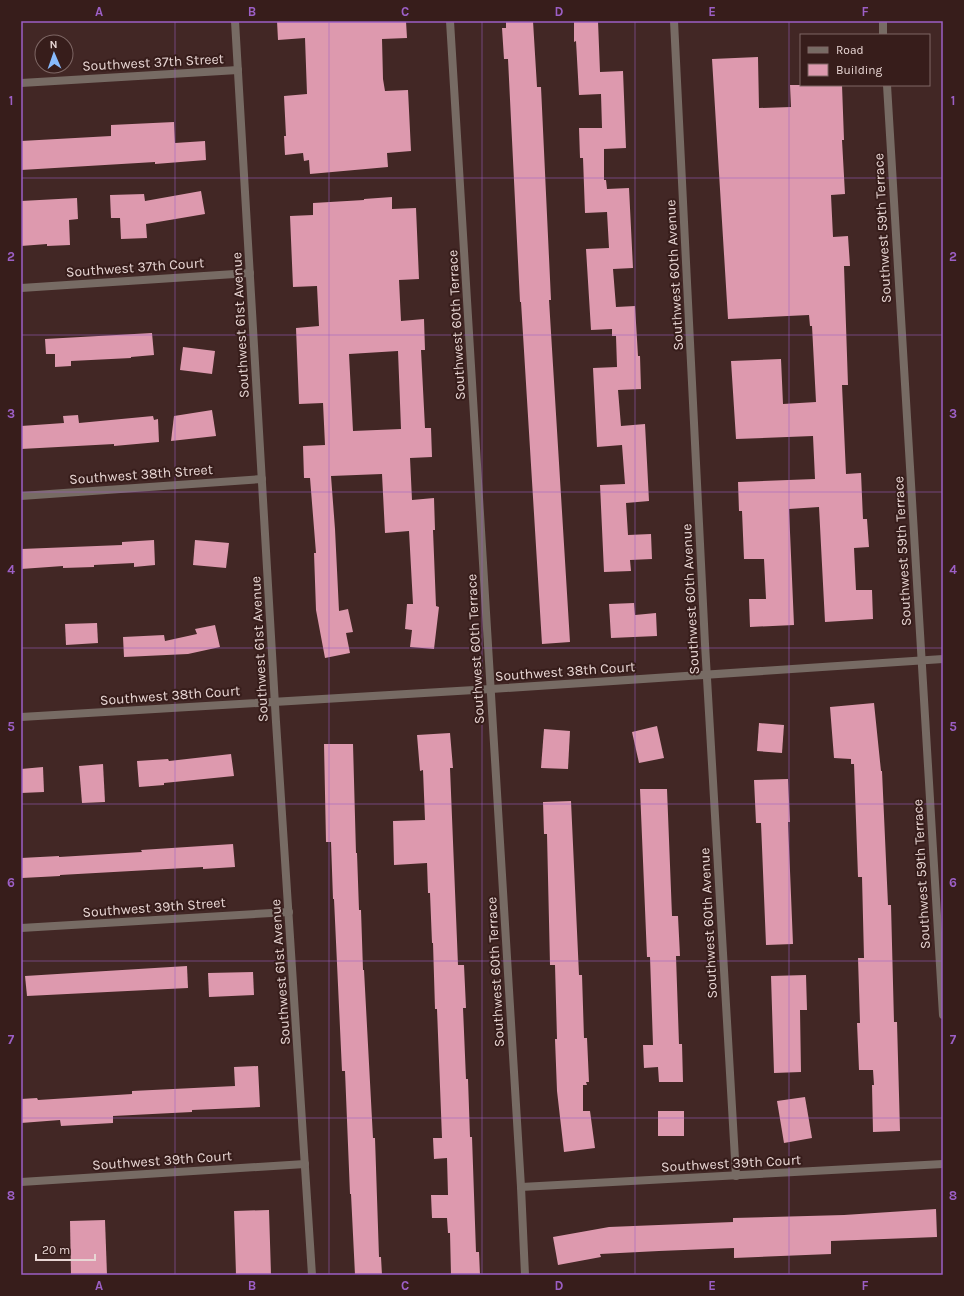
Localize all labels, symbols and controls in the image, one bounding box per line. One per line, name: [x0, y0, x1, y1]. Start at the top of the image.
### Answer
text: A: [95, 4, 103, 19]
text: B: [248, 4, 256, 19]
text: C: [401, 4, 409, 19]
text: D: [555, 4, 564, 19]
text: E: [708, 4, 716, 19]
text: F: [861, 4, 869, 19]
north arrow: [34, 34, 74, 74]
legend: [800, 34, 930, 86]
text: N: [49, 38, 58, 51]
text: Road: [836, 43, 864, 57]
street label: Southwest 37th Street: [82, 50, 224, 75]
text: Building: [836, 63, 883, 77]
text: 1: [9, 93, 13, 108]
text: 1: [951, 93, 955, 108]
street label: Southwest 59th Terrace: [870, 153, 895, 303]
street label: Southwest 60th Avenue: [662, 199, 687, 351]
text: 2: [7, 249, 15, 264]
street label: Southwest 60th Terrace: [444, 249, 469, 400]
text: 2: [949, 249, 957, 264]
street label: Southwest 61st Avenue: [228, 252, 253, 398]
street label: Southwest 37th Court: [65, 254, 205, 281]
text: 3: [7, 406, 15, 421]
text: 3: [949, 406, 957, 421]
street label: Southwest 38th Street: [69, 461, 213, 488]
street label: Southwest 59th Terrace: [890, 476, 915, 626]
street label: Southwest 60th Avenue: [678, 523, 703, 675]
text: 4: [7, 562, 15, 577]
text: 4: [949, 562, 957, 577]
street label: Southwest 60th Terrace: [463, 573, 488, 724]
street label: Southwest 61st Avenue: [247, 576, 272, 722]
street label: Southwest 38th Court: [494, 658, 636, 685]
street label: Southwest 38th Court: [99, 682, 241, 709]
text: 5: [7, 719, 15, 734]
text: 5: [949, 719, 957, 734]
street label: Southwest 59th Terrace: [909, 799, 934, 949]
street label: Southwest 60th Avenue: [696, 847, 721, 999]
text: 6: [7, 875, 15, 890]
text: 6: [949, 875, 957, 890]
street label: Southwest 39th Street: [82, 894, 226, 921]
street label: Southwest 60th Terrace: [483, 896, 508, 1047]
street label: Southwest 61st Avenue: [267, 898, 294, 1046]
text: 7: [8, 1032, 15, 1047]
text: 7: [950, 1032, 957, 1047]
street label: Southwest 39th Court: [92, 1147, 232, 1174]
street label: Southwest 39th Court: [661, 1151, 801, 1176]
text: 8: [7, 1188, 15, 1203]
text: 8: [949, 1188, 957, 1203]
scale bar: [36, 1236, 95, 1262]
text: 20 m: [42, 1243, 70, 1257]
text: A: [95, 1278, 103, 1293]
text: B: [248, 1278, 256, 1293]
text: C: [401, 1278, 409, 1293]
text: D: [555, 1278, 564, 1293]
text: E: [708, 1278, 716, 1293]
text: F: [861, 1278, 869, 1293]

